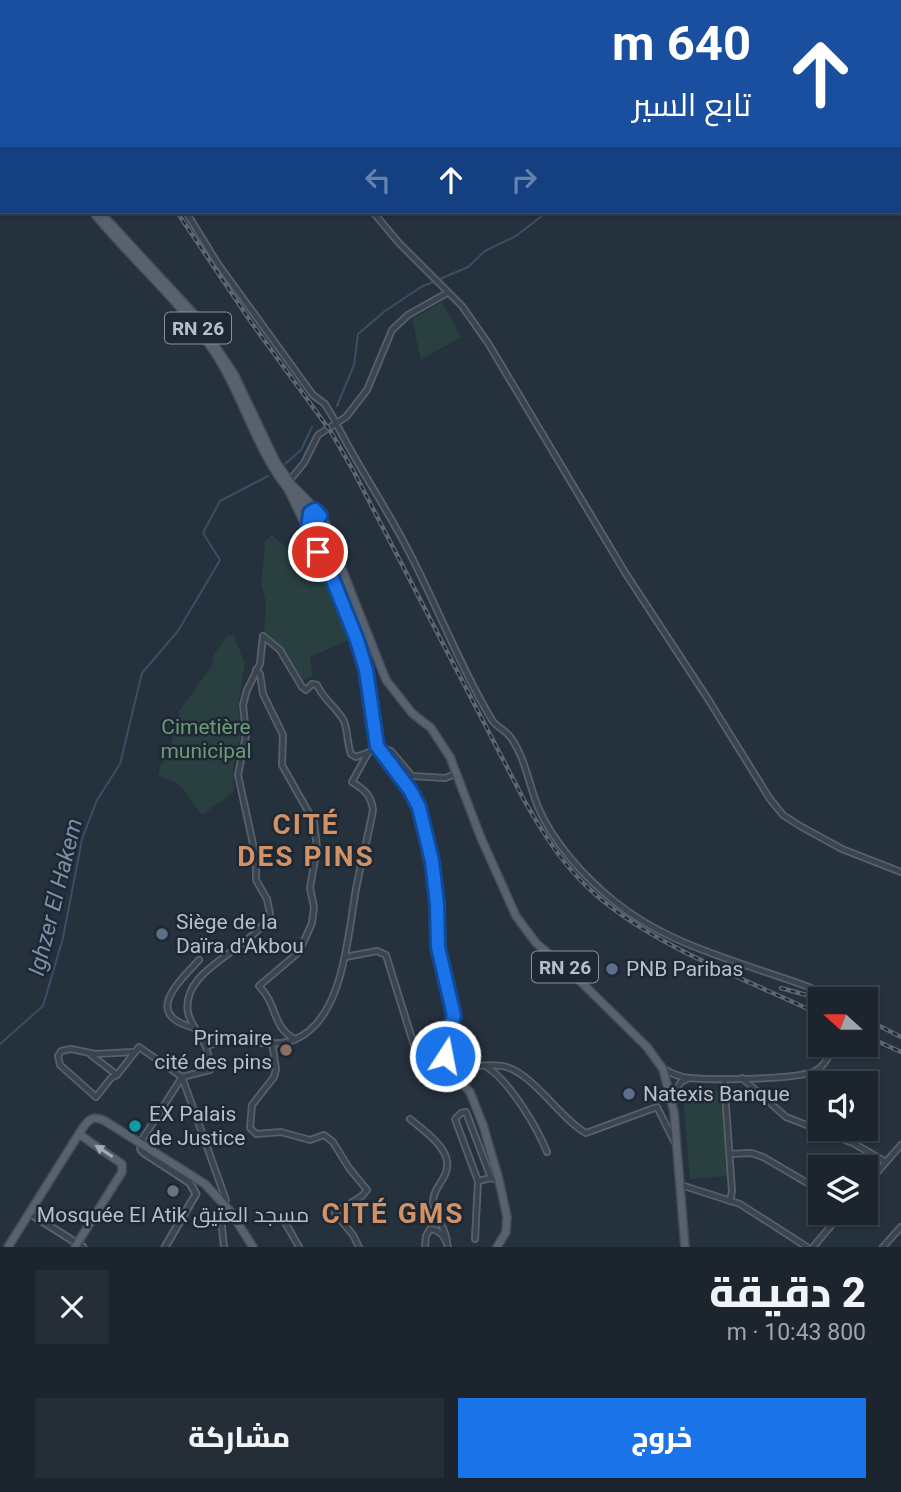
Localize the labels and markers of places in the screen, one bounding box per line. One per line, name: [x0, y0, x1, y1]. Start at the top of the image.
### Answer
pin: [288, 522, 348, 582]
place label: Siège de la Daïra d'Akbou: [176, 910, 304, 958]
marker: Siège de la Daïra d'Akbou: [154, 926, 170, 942]
place label: PNB Paribas: [626, 957, 743, 981]
marker: PNB Paribas: [604, 961, 620, 977]
place label: Primaire cité des pins: [154, 1026, 272, 1074]
marker: Primaire cité des pins: [278, 1042, 294, 1058]
place label: Natexis Banque: [643, 1082, 790, 1106]
marker: Natexis Banque: [621, 1086, 637, 1102]
place label: EX Palais de Justice: [149, 1102, 245, 1150]
marker: EX Palais de Justice: [127, 1118, 143, 1134]
marker: Mosquée El Atik مسجد العتيق: [165, 1183, 181, 1199]
place label: Mosquée El Atik مسجد العتيق: [37, 1203, 309, 1228]

